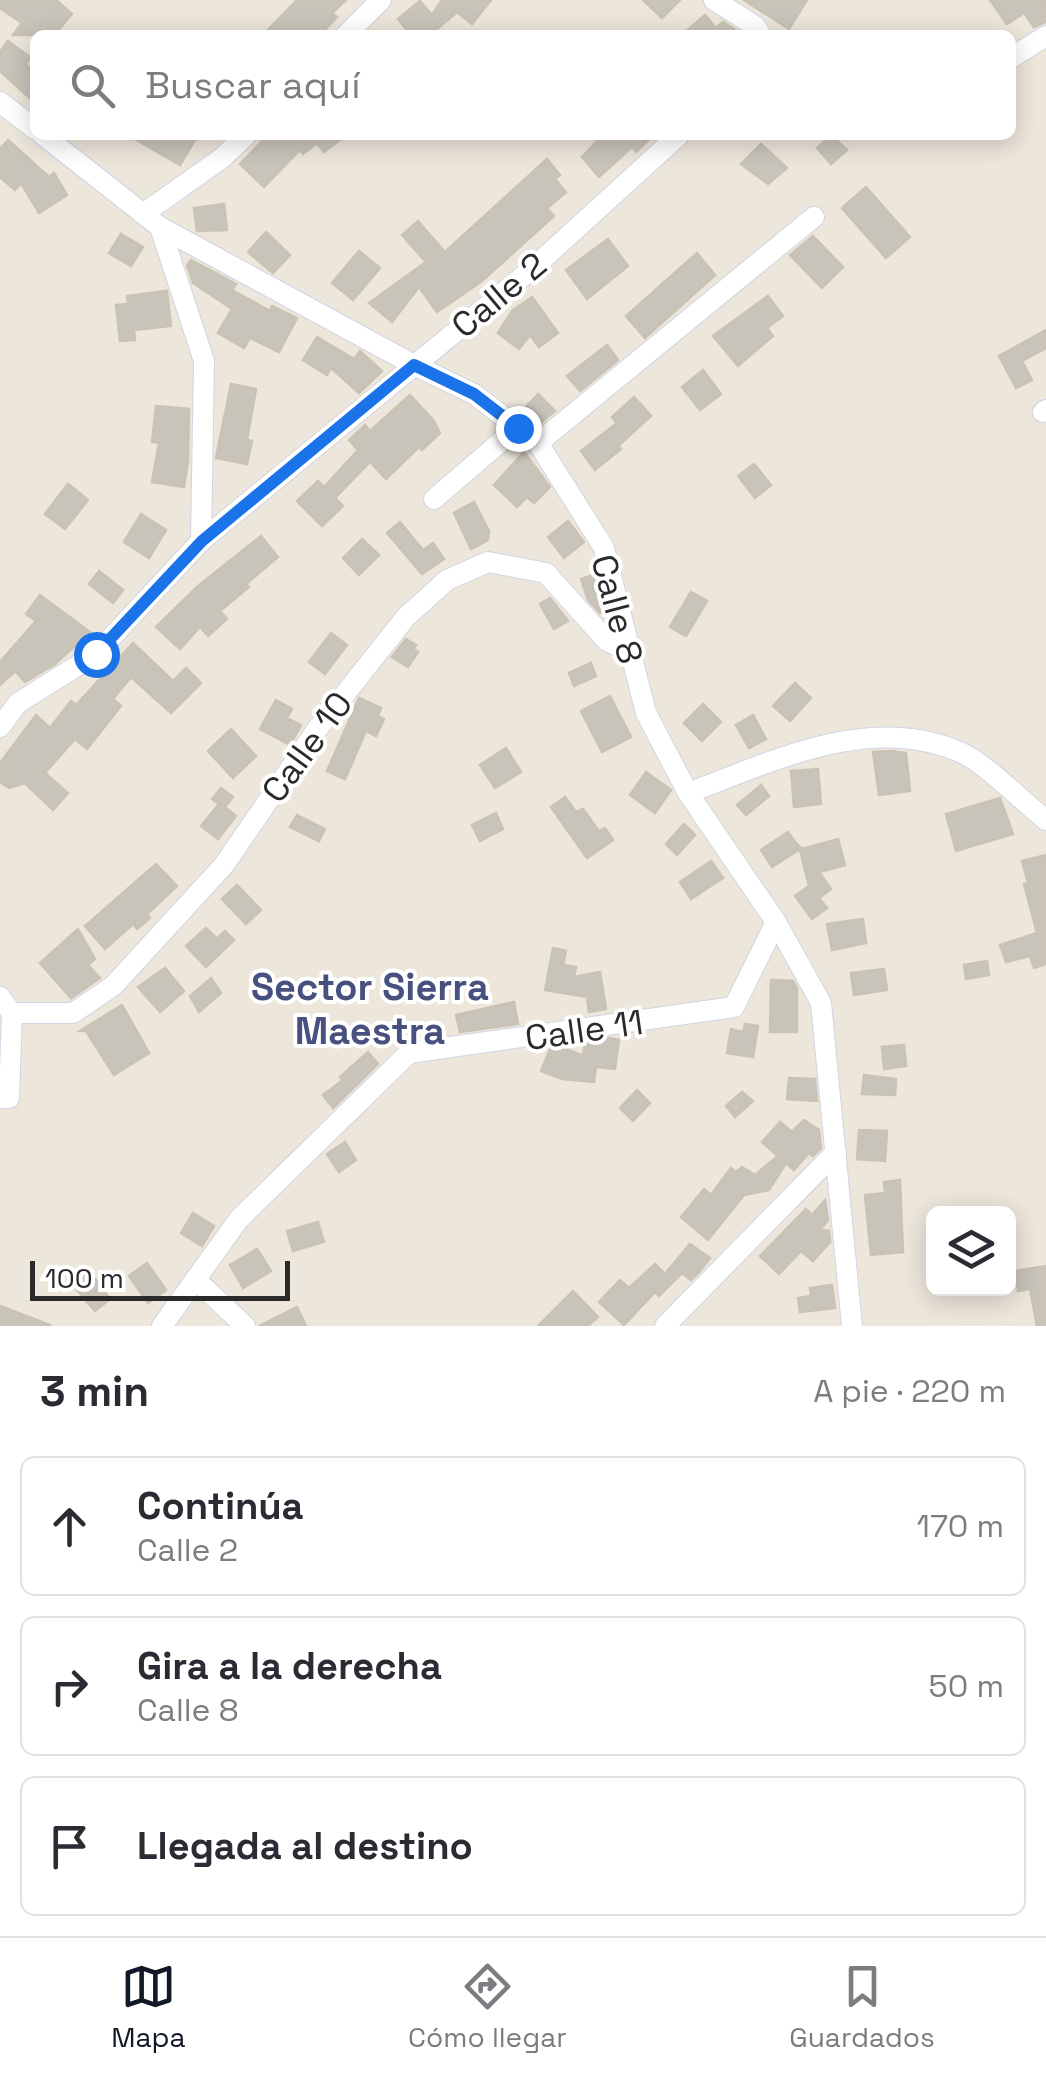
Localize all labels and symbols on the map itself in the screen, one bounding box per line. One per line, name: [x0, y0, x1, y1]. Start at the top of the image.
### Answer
street label: Calle 2: [443, 243, 555, 347]
route end: [496, 406, 542, 452]
street label: Calle 8: [581, 550, 653, 668]
route start: [74, 632, 120, 678]
street label: Calle 10: [252, 683, 362, 811]
district label: Sector Sierra Maestra: [251, 963, 489, 1055]
street label: Calle 11: [522, 1000, 646, 1060]
scale bar: [30, 1256, 290, 1300]

